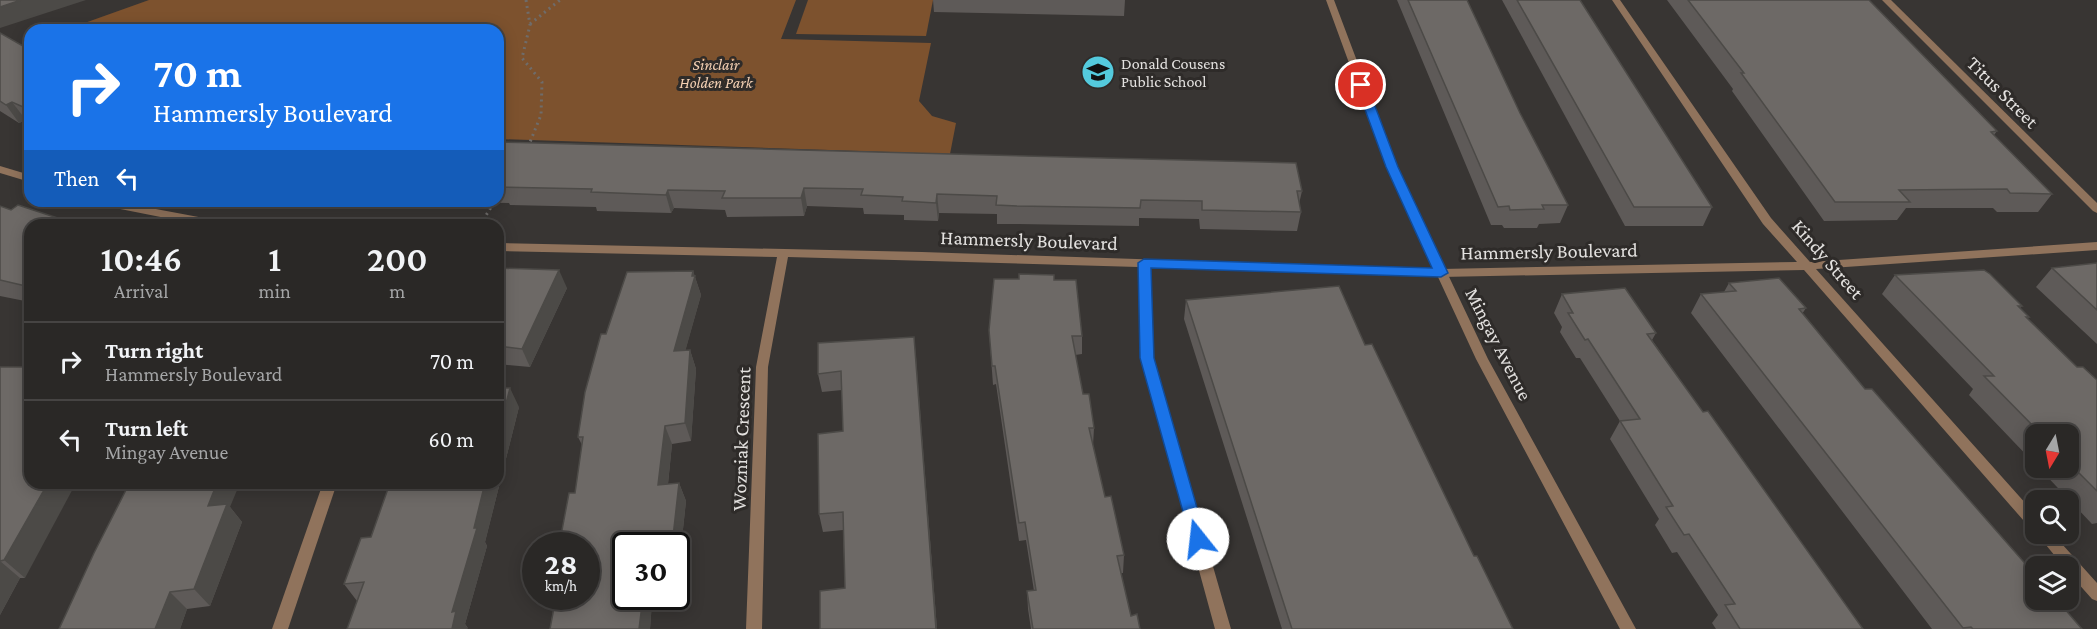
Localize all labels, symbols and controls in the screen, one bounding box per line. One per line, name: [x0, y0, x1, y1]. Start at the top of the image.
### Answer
icon: right: [54, 48, 132, 126]
text: 70 m: [153, 49, 242, 96]
street label: Titus Street: [1963, 52, 2044, 133]
school or university icon: Donald Cousens Public School: [1080, 54, 1116, 90]
place label: Donald Cousens Public School: [1121, 55, 1225, 90]
park label: Sinclair Holden Park: [679, 56, 754, 91]
pin: [1335, 59, 1386, 110]
icon: arrive: [1344, 68, 1377, 101]
text: Hammersly Boulevard: [153, 98, 392, 128]
icon: left: [111, 162, 144, 195]
text: Then: [54, 166, 99, 191]
street label: Kindy Street: [1787, 215, 1869, 304]
street label: Hammersly Boulevard: [940, 226, 1118, 255]
street label: Hammersly Boulevard: [1460, 238, 1638, 265]
text: 10:46: [100, 239, 182, 279]
text: 1: [268, 239, 281, 279]
text: 200: [367, 239, 428, 279]
text: Arrival: [114, 280, 169, 302]
text: min: [259, 280, 291, 302]
text: m: [389, 280, 405, 302]
street label: Mingay Avenue: [1460, 284, 1537, 405]
text: Turn right: [105, 338, 203, 363]
icon: right: [54, 345, 87, 378]
text: 70 m: [430, 349, 474, 374]
text: Hammersly Boulevard: [105, 363, 282, 385]
street label: Wozniak Crescent: [727, 366, 755, 511]
text: Turn left: [105, 416, 188, 441]
icon: left: [54, 423, 87, 456]
north arrow: [2025, 424, 2079, 478]
map controls: [2025, 424, 2079, 610]
text: 60 m: [429, 427, 474, 452]
text: Mingay Avenue: [105, 441, 228, 463]
button: search: [2025, 490, 2079, 544]
position arrow: [1166, 507, 1230, 571]
speed limit sign: 30: [612, 532, 690, 610]
text: 28: [545, 547, 577, 580]
button: layers: [2025, 556, 2079, 610]
text: km/h: [545, 578, 577, 594]

